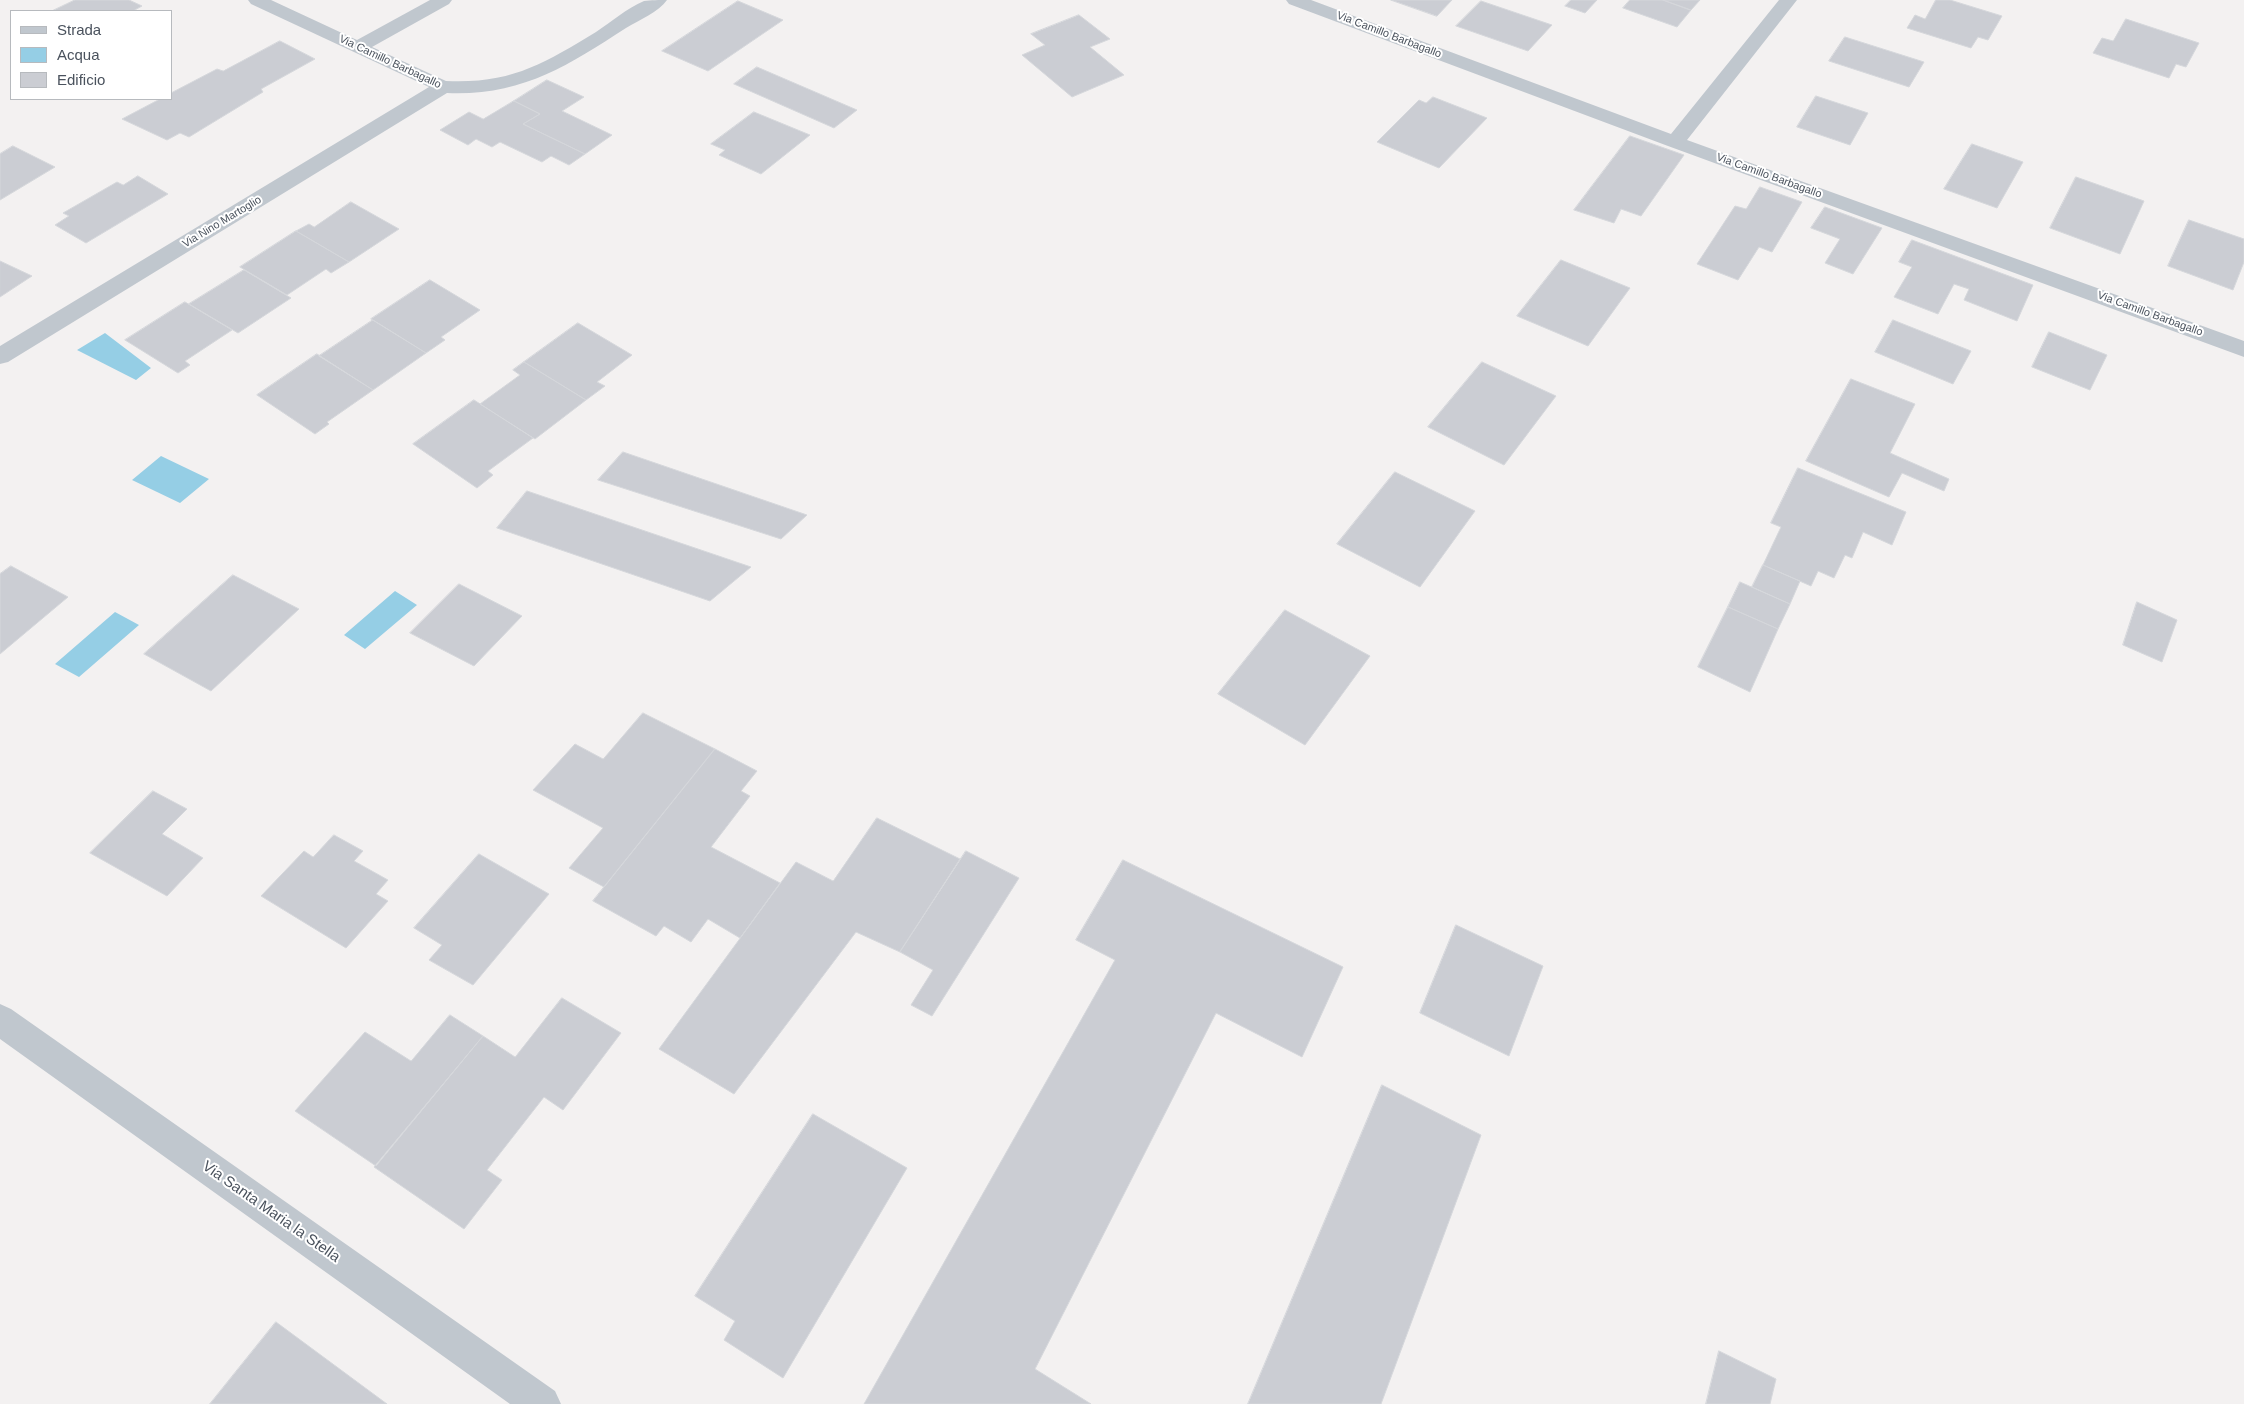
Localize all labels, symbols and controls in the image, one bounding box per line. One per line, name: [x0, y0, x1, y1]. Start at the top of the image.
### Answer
street label: Via Camillo Barbagallo: [1335, 9, 1443, 61]
legend: [10, 10, 172, 100]
text: Strada: [57, 21, 101, 38]
street label: Via Camillo Barbagallo: [337, 33, 443, 91]
text: Acqua: [57, 46, 100, 63]
text: Edificio: [57, 71, 105, 88]
street label: Via Camillo Barbagallo: [1715, 151, 1823, 201]
street label: Via Nino Martoglio: [180, 193, 264, 251]
street label: Via Camillo Barbagallo: [2096, 289, 2204, 339]
street label: Via Santa Maria la Stella: [199, 1158, 343, 1266]

